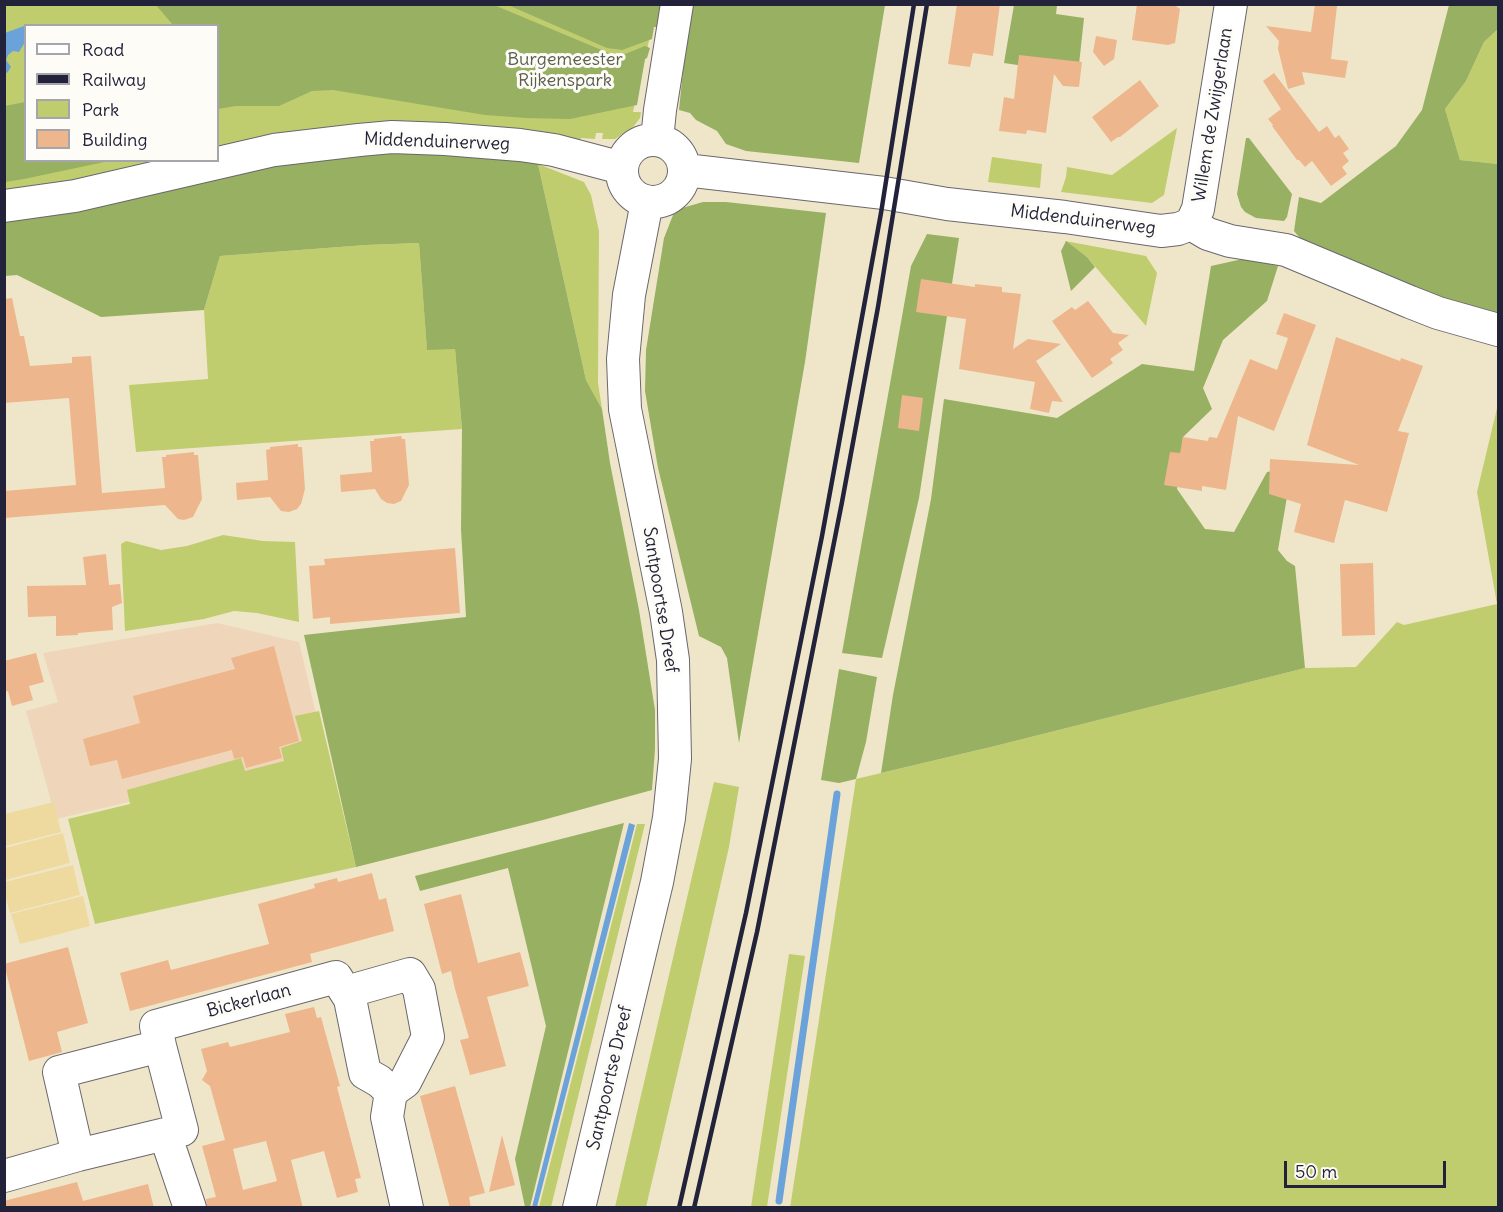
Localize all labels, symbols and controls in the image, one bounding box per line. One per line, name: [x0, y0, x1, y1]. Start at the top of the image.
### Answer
legend: [24, 24, 219, 162]
street label: Willem de Zwijgerlaan: [1189, 26, 1237, 204]
text: Road: [82, 38, 124, 61]
park label: Burgemeester Rijkenspark: [507, 49, 623, 92]
text: Railway: [82, 68, 146, 91]
text: Park: [82, 98, 119, 121]
text: Building: [82, 128, 147, 151]
street label: Middenduinerweg: [364, 129, 510, 155]
street label: Middenduinerweg: [1009, 200, 1157, 240]
street label: Santpoortse Dreef: [638, 525, 682, 675]
street label: Bickerlaan: [205, 979, 293, 1023]
street label: Santpoortse Dreef: [583, 1004, 637, 1152]
scale bar: [1287, 1149, 1449, 1187]
text: 50 m: [1295, 1160, 1337, 1183]

